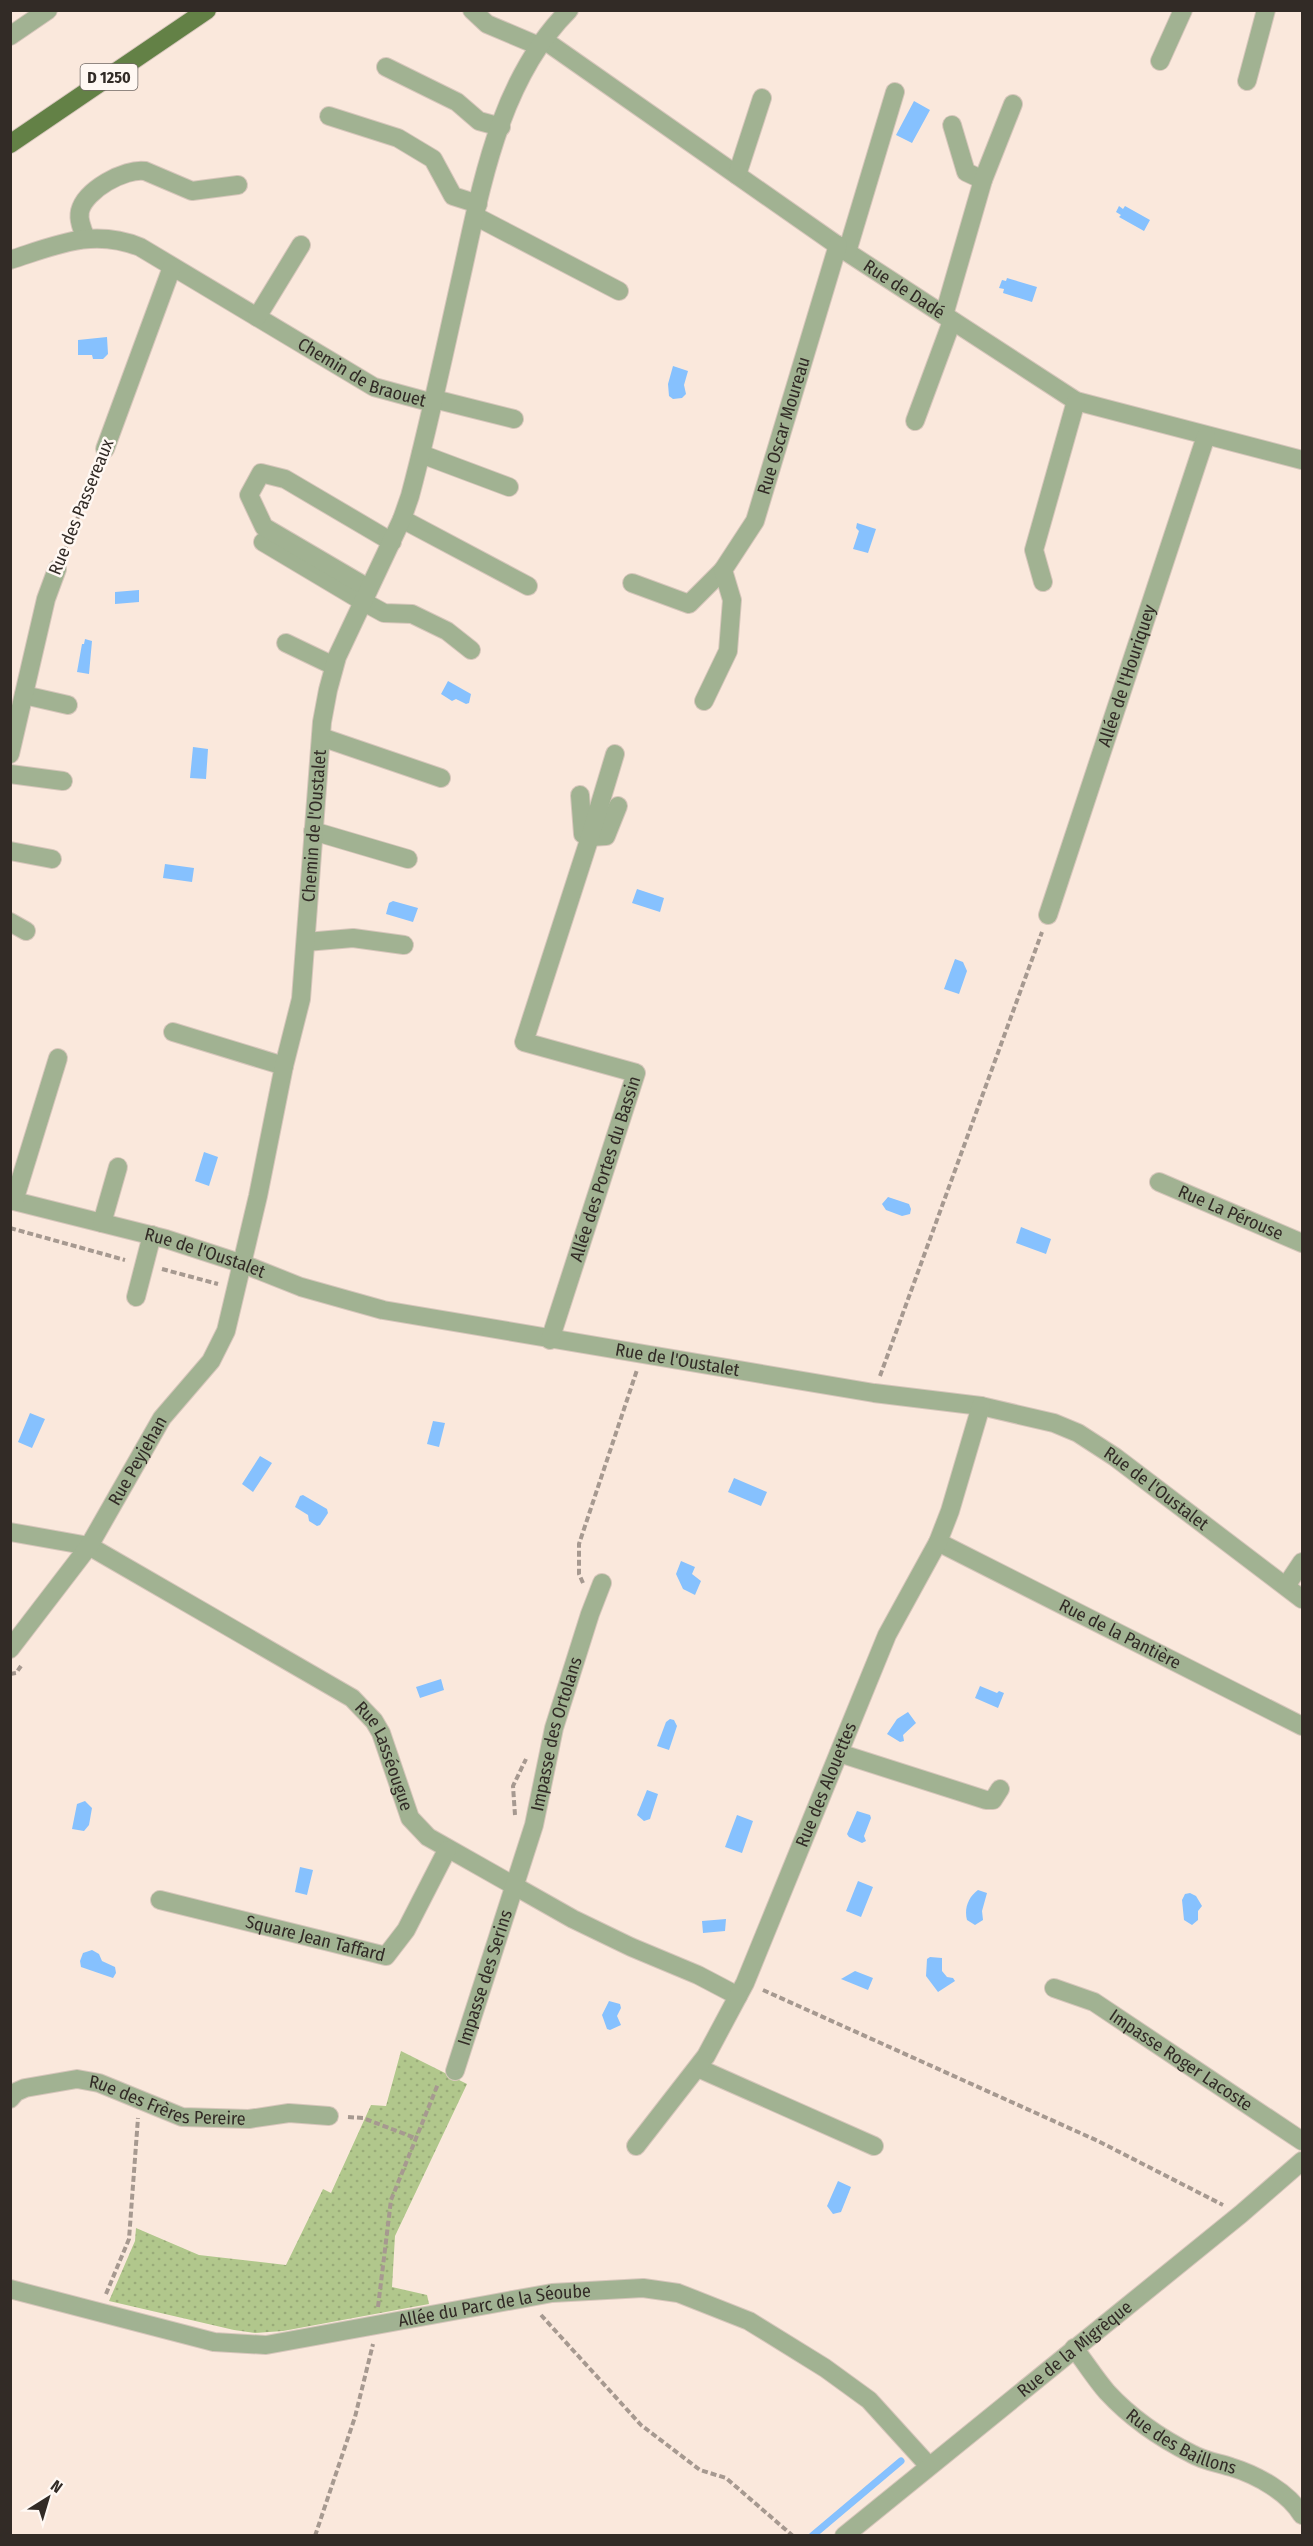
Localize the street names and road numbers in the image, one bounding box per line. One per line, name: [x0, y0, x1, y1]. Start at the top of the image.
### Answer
road number: D 1250: [80, 64, 138, 90]
street label: Rue de Dadé: [859, 255, 949, 324]
street label: Chemin de Braouet: [294, 333, 429, 412]
street label: Rue Oscar Moureau: [753, 354, 815, 497]
street label: Rue des Passereaux: [44, 436, 118, 578]
street label: Allée de l'Houriquey: [1093, 602, 1161, 750]
street label: Chemin de l'Oustalet: [297, 749, 331, 903]
street label: Allée des Portes du Bassin: [565, 1073, 645, 1264]
street label: Rue La Pérouse: [1175, 1180, 1287, 1245]
street label: Rue de l'Oustalet: [142, 1223, 269, 1283]
street label: Rue de l'Oustalet: [614, 1338, 741, 1381]
street label: Rue Peyjehan: [103, 1412, 172, 1509]
street label: Rue de l'Oustalet: [1100, 1442, 1213, 1535]
street label: Rue de la Pantière: [1055, 1594, 1185, 1674]
street label: Impasse des Ortolans: [526, 1654, 587, 1813]
street label: Rue Lasséougue: [350, 1697, 418, 1814]
street label: Rue des Alouettes: [791, 1719, 861, 1850]
street label: Impasse des Serins: [453, 1907, 517, 2048]
street label: Square Jean Taffard: [243, 1911, 387, 1966]
street label: Impasse Roger Lacoste: [1105, 2004, 1257, 2116]
street label: Rue des Frères Pereire: [87, 2070, 246, 2130]
street label: Allée du Parc de la Séoube: [396, 2280, 592, 2332]
street label: Rue de la Migrèque: [1013, 2296, 1137, 2402]
street label: Rue des Baillons: [1122, 2404, 1240, 2479]

